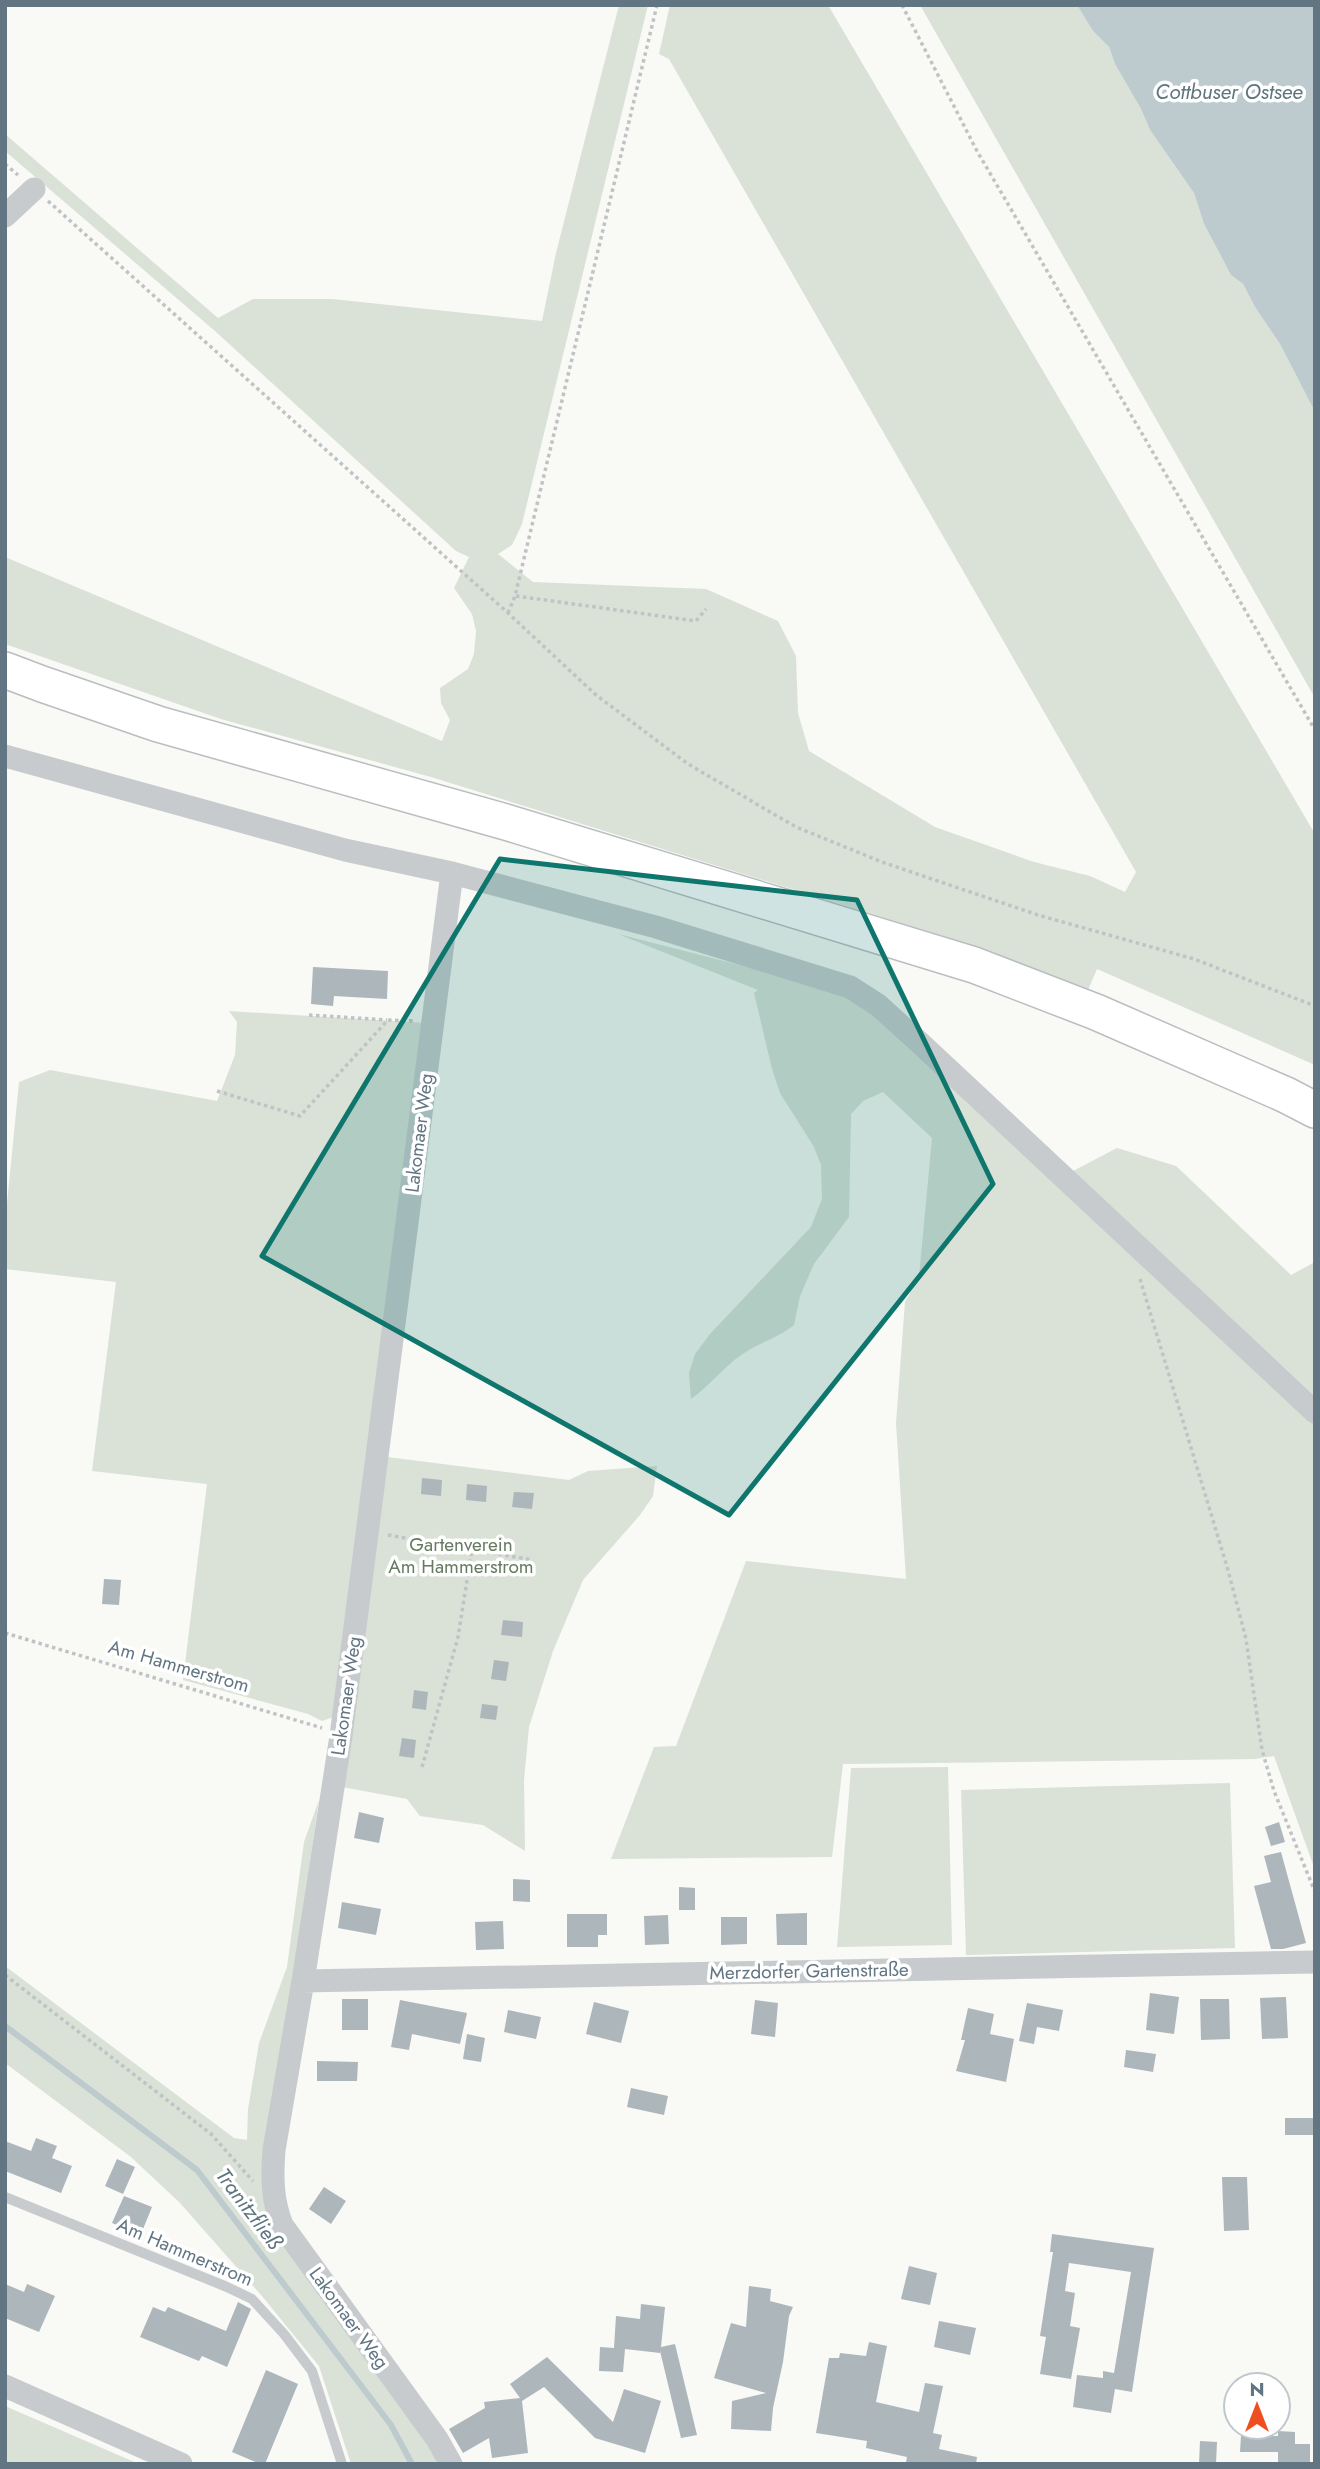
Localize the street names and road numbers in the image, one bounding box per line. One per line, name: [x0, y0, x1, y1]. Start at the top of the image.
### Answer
street label: Lakomaer Weg: [398, 1072, 440, 1194]
street label: Am Hammerstrom: [105, 1633, 253, 1699]
street label: Lakomaer Weg: [324, 1635, 368, 1757]
street label: Merzdorfer Gartenstraße: [709, 1956, 909, 1986]
street label: Am Hammerstrom: [113, 2211, 257, 2293]
street label: Lakomaer Weg: [303, 2262, 395, 2374]

